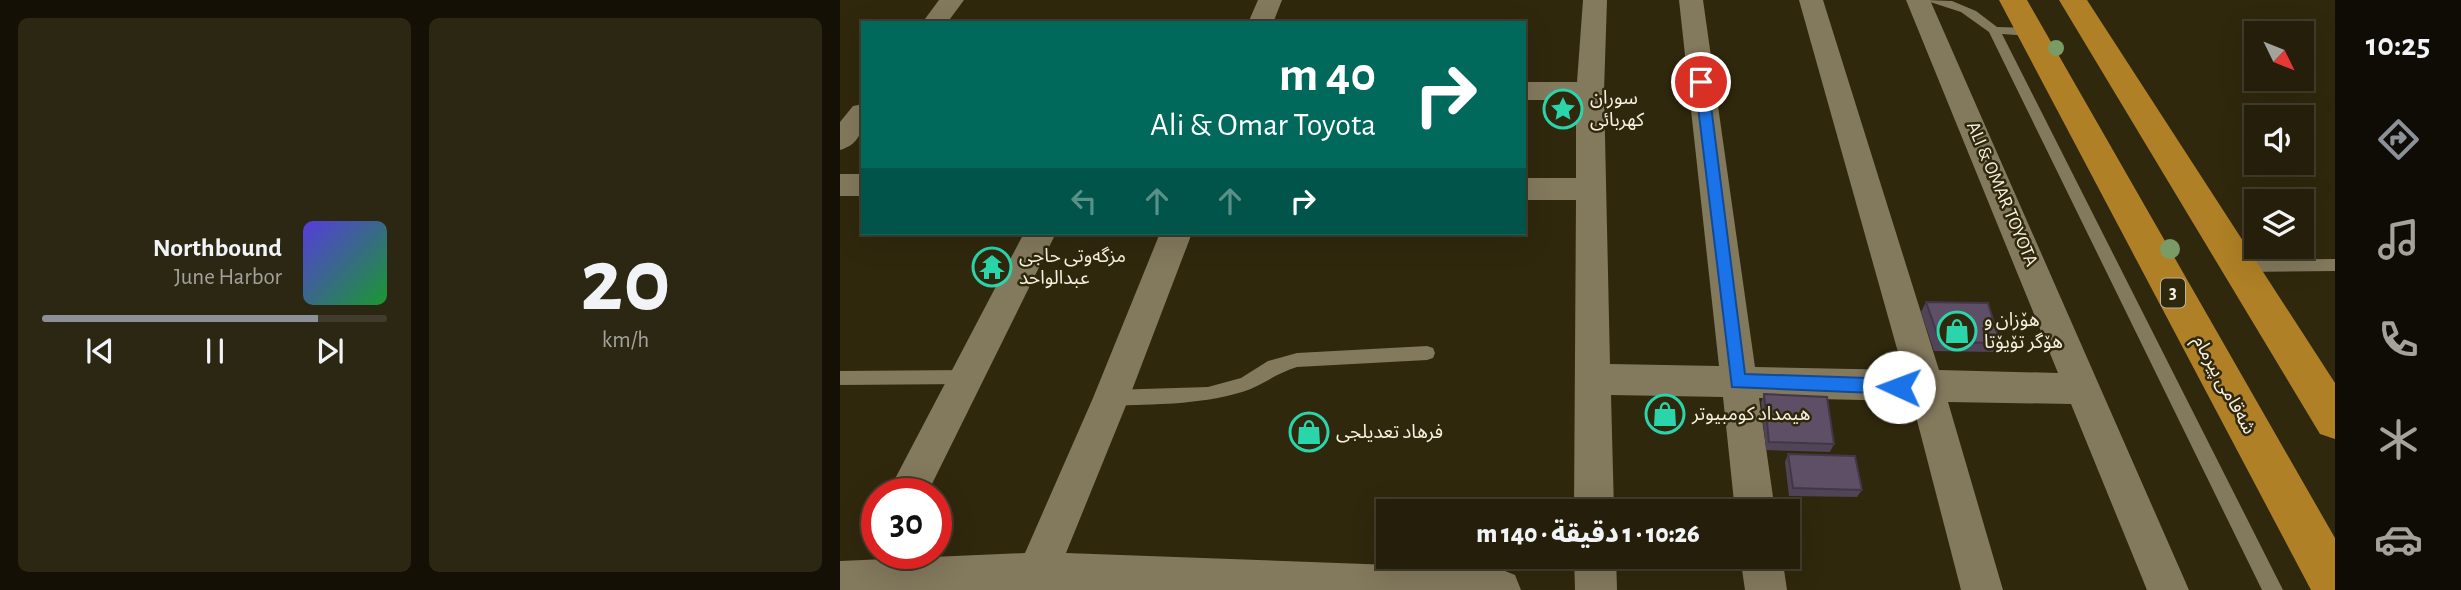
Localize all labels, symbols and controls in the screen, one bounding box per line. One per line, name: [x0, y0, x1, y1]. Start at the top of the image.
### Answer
north arrow: [2244, 21, 2314, 91]
map controls: [2244, 21, 2314, 259]
text: 10:25: [2366, 29, 2430, 61]
icon: right: [1400, 49, 1491, 140]
text: 40 m: [1279, 51, 1376, 100]
pin: [1671, 52, 1731, 112]
icon: arrive: [1682, 63, 1720, 101]
place icon: سوران کهربائی: [1542, 88, 1584, 130]
place label: سوران کهربائی: [1590, 89, 1645, 131]
button: sound: [2244, 105, 2314, 175]
text: Ali & Omar Toyota: [1150, 109, 1376, 141]
icon: directions: [2374, 115, 2423, 164]
street label: ALI & OMAR TOYOTA: [1963, 119, 2041, 269]
icon: left: [1065, 182, 1103, 220]
icon: ahead: [1138, 182, 1176, 220]
icon: ahead: [1211, 182, 1249, 220]
icon: right: [1284, 182, 1322, 220]
button: layers: [2244, 189, 2314, 259]
icon: music: [2374, 215, 2423, 264]
text: Northbound: [153, 235, 282, 261]
text: 20: [580, 236, 671, 327]
temple icon: مزگەوتی حاجی عبدالواحد: [971, 246, 1013, 288]
place label: مزگەوتی حاجی عبدالواحد: [1019, 246, 1126, 289]
text: June Harbor: [174, 266, 282, 289]
road number: 3: [2161, 278, 2185, 307]
shop icon: هۆزان و هۆگر تۆیۆتا: [1936, 310, 1978, 352]
place label: هۆزان و هۆگر تۆیۆتا: [1984, 311, 2063, 353]
icon: phone: [2374, 315, 2423, 364]
text: km/h: [602, 329, 649, 352]
icon: previous: [81, 332, 119, 370]
icon: pause: [196, 332, 234, 370]
icon: next: [311, 332, 349, 370]
street label: شەقامی پیرمام: [2186, 333, 2259, 439]
position arrow: [1862, 350, 1936, 424]
shop icon: هيمداد كومبيوتر: [1644, 393, 1686, 435]
place label: هيمداد كومبيوتر: [1691, 405, 1810, 425]
shop icon: فرهاد تعدیلجی: [1288, 411, 1330, 453]
icon: climate: [2374, 415, 2423, 464]
place label: فرهاد تعدیلجی: [1336, 423, 1443, 443]
speed limit sign: 30: [861, 478, 952, 569]
icon: car: [2374, 515, 2423, 564]
text: 10:26 · 1 دقيقة · 140 m: [1476, 521, 1700, 547]

